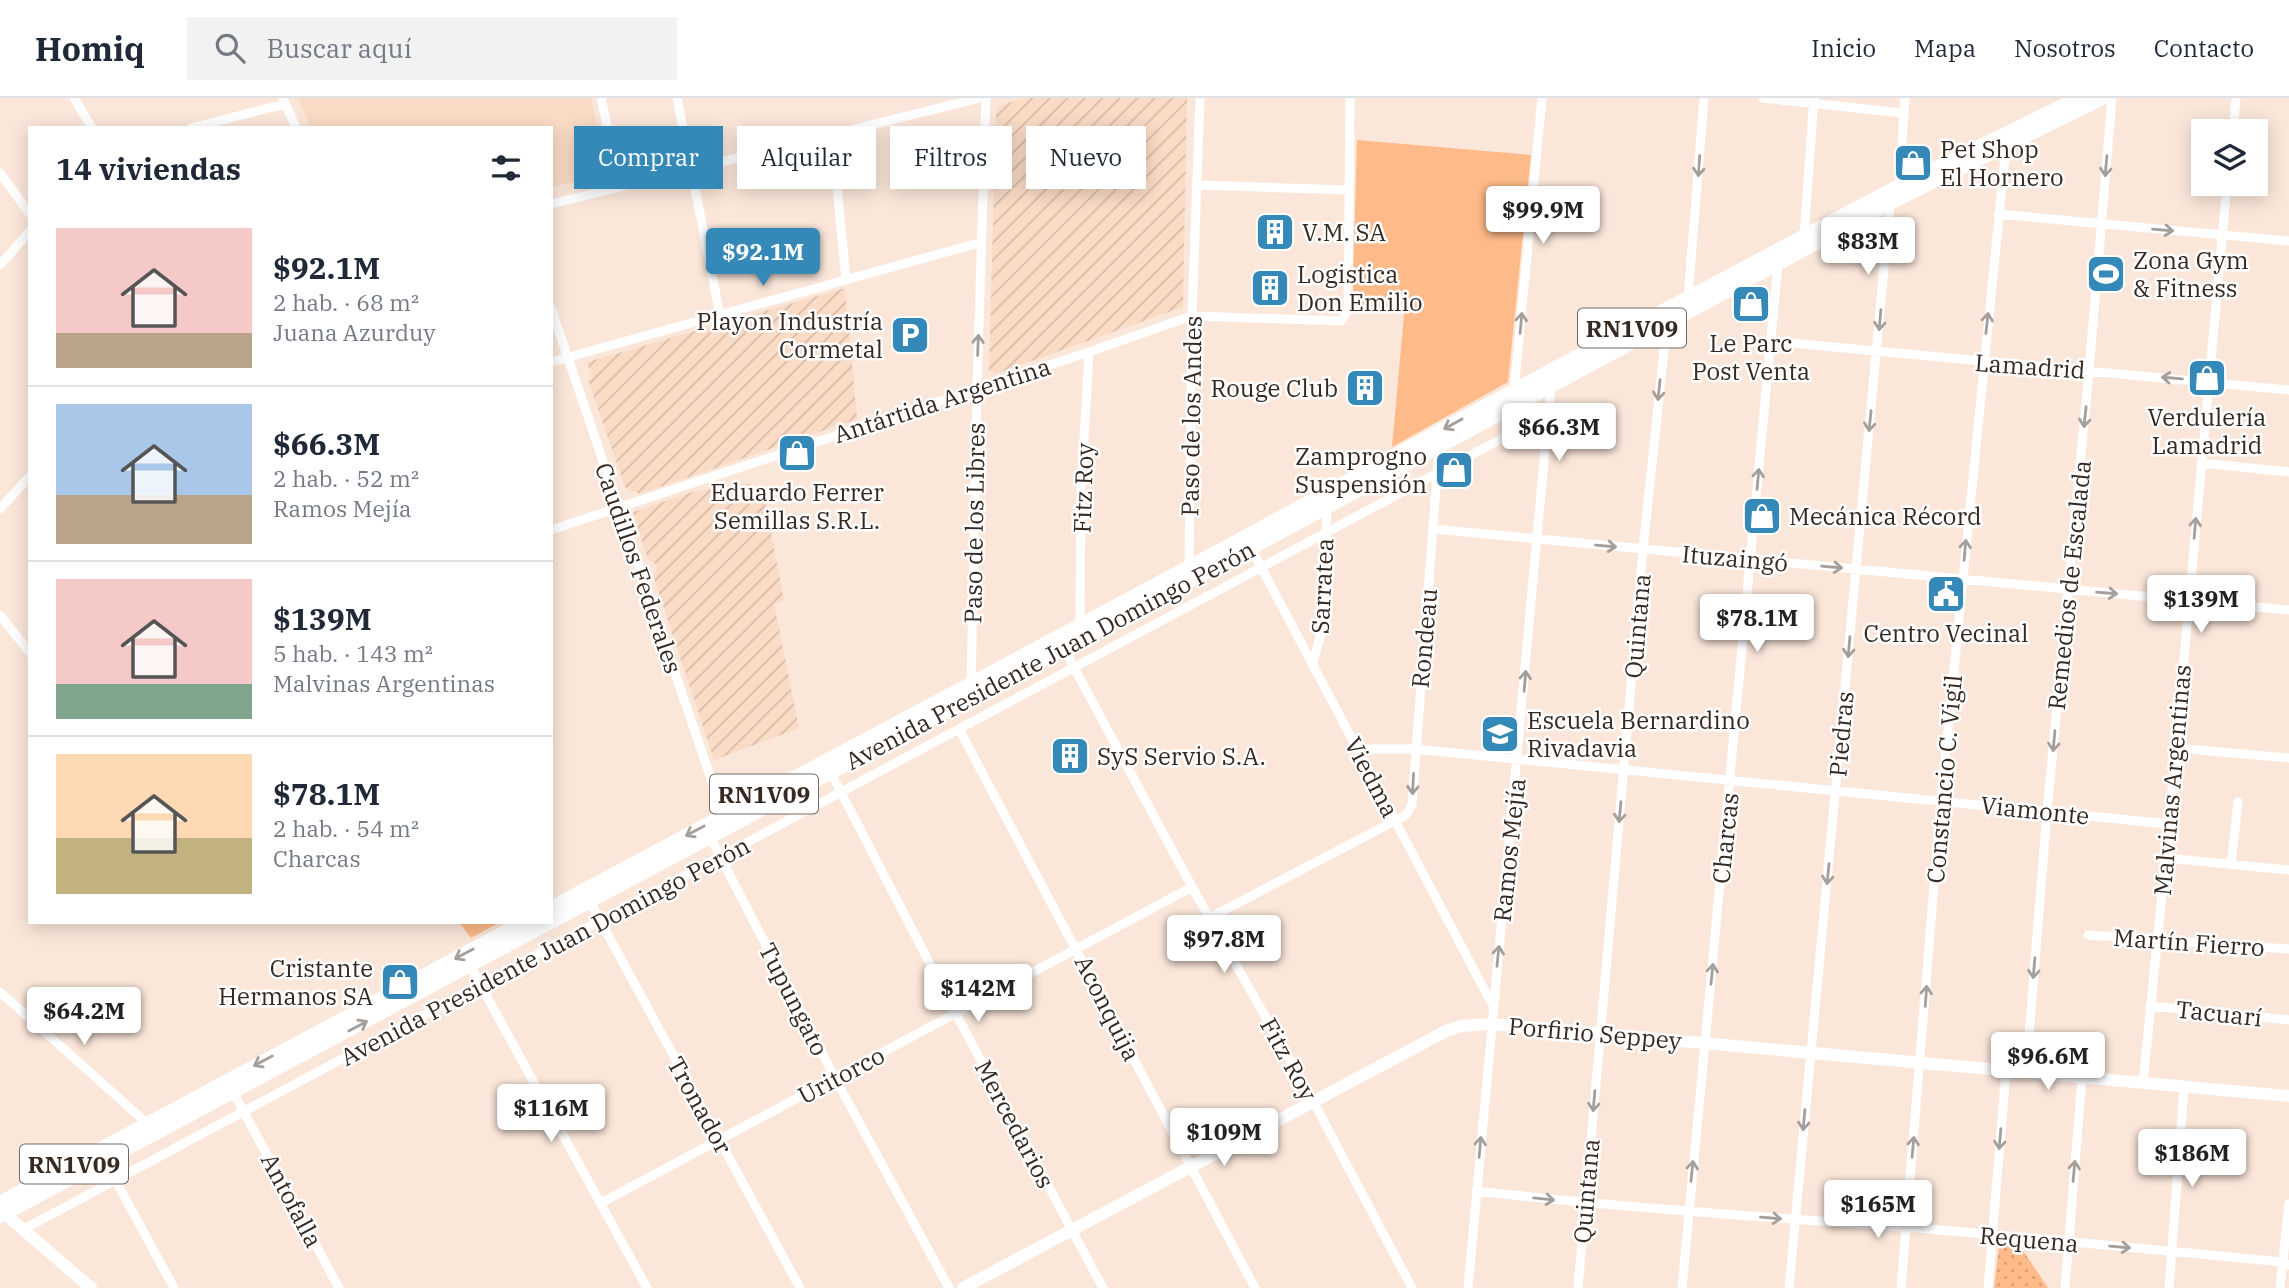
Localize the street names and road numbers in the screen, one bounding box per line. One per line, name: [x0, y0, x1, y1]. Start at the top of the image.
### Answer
road number: RN1V09: [1578, 308, 1686, 347]
street label: Paso de los Andes: [1173, 315, 1209, 517]
street label: Lamadrid: [1974, 346, 2086, 386]
street label: Antártida Argentina: [829, 350, 1055, 450]
street label: Paso de los Libres: [956, 422, 992, 624]
street label: Fitz Roy: [1065, 442, 1101, 534]
street label: Caudillos Federales: [588, 458, 690, 678]
street label: Remedios de Escalada: [2040, 458, 2098, 712]
street label: Avenida Presidente Juan Domingo Perón: [840, 533, 1260, 777]
street label: Sarratea: [1304, 537, 1340, 635]
street label: Ituzaingó: [1681, 537, 1789, 579]
street label: Quintana: [1616, 572, 1658, 680]
street label: Rondeau: [1404, 587, 1444, 689]
street label: Malvinas Argentinas: [2146, 663, 2198, 897]
street label: Constancio C. Vigil: [1919, 673, 1969, 885]
street label: Piedras: [1821, 690, 1861, 778]
street label: Viedma: [1338, 731, 1406, 823]
road number: RN1V09: [710, 774, 818, 814]
street label: Ramos Mejía: [1486, 776, 1532, 924]
street label: Viamonte: [1979, 788, 2091, 832]
street label: Charcas: [1704, 791, 1746, 885]
street label: Avenida Presidente Juan Domingo Perón: [335, 829, 755, 1073]
street label: Martín Fierro: [2112, 921, 2266, 963]
street label: Tupungato: [752, 937, 836, 1061]
street label: Aconquija: [1068, 950, 1148, 1066]
street label: Tacuarí: [2174, 993, 2264, 1033]
street label: Porfirio Seppey: [1507, 1009, 1683, 1057]
street label: Fitz Roy: [1253, 1012, 1325, 1106]
street label: Uritorco: [792, 1039, 890, 1111]
street label: Tronador: [660, 1051, 740, 1160]
street label: Mercedarios: [968, 1054, 1062, 1194]
street label: Quintana: [1565, 1137, 1607, 1245]
road number: RN1V09: [20, 1144, 128, 1184]
street label: Antofalla: [254, 1147, 330, 1253]
street label: Requena: [1978, 1219, 2080, 1259]

